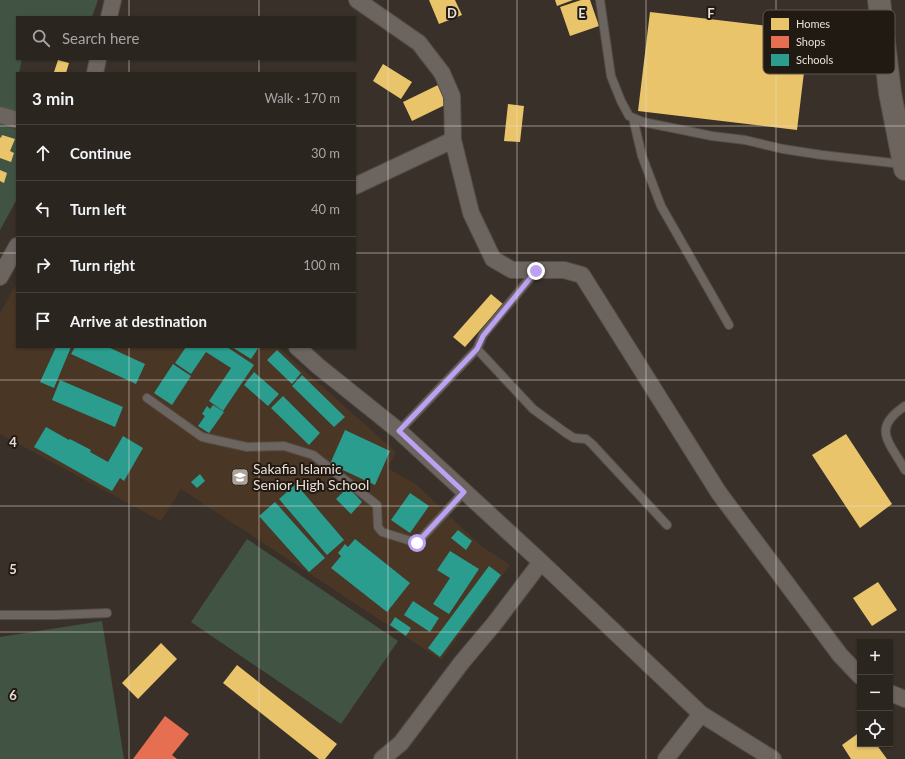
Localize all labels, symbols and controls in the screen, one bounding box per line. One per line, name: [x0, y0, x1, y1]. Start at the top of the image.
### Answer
text: D: [447, 5, 457, 21]
text: E: [578, 5, 586, 21]
text: F: [707, 5, 715, 21]
legend: [763, 10, 895, 74]
search box: [16, 16, 356, 60]
text: Homes: [796, 17, 830, 30]
icon: search: [30, 27, 52, 49]
text: Search here: [62, 29, 139, 47]
text: Shops: [796, 35, 825, 48]
text: Schools: [796, 53, 833, 66]
text: 3 min: [32, 88, 74, 109]
text: Walk · 170 m: [264, 90, 340, 106]
icon: ahead: [32, 142, 54, 164]
text: Continue: [70, 144, 131, 162]
text: 30 m: [311, 145, 340, 161]
icon: left: [32, 198, 54, 220]
text: Turn left: [70, 200, 126, 218]
text: 40 m: [311, 201, 340, 217]
icon: right: [32, 254, 54, 276]
text: Turn right: [70, 256, 135, 274]
text: 100 m: [303, 257, 340, 273]
route end: [527, 262, 545, 280]
icon: arrive: [32, 310, 54, 332]
text: Arrive at destination: [70, 312, 207, 330]
text: 4: [9, 434, 17, 450]
place label: Sakafia Islamic Senior High School: [253, 460, 369, 493]
school or university icon: Sakafia Islamic Senior High School: [230, 467, 250, 487]
route start: [408, 534, 426, 552]
text: 5: [9, 561, 17, 577]
map controls: [857, 639, 893, 747]
button: +: [857, 639, 893, 675]
button: −: [857, 675, 893, 711]
text: 6: [9, 687, 17, 703]
button: locate: [857, 711, 893, 747]

